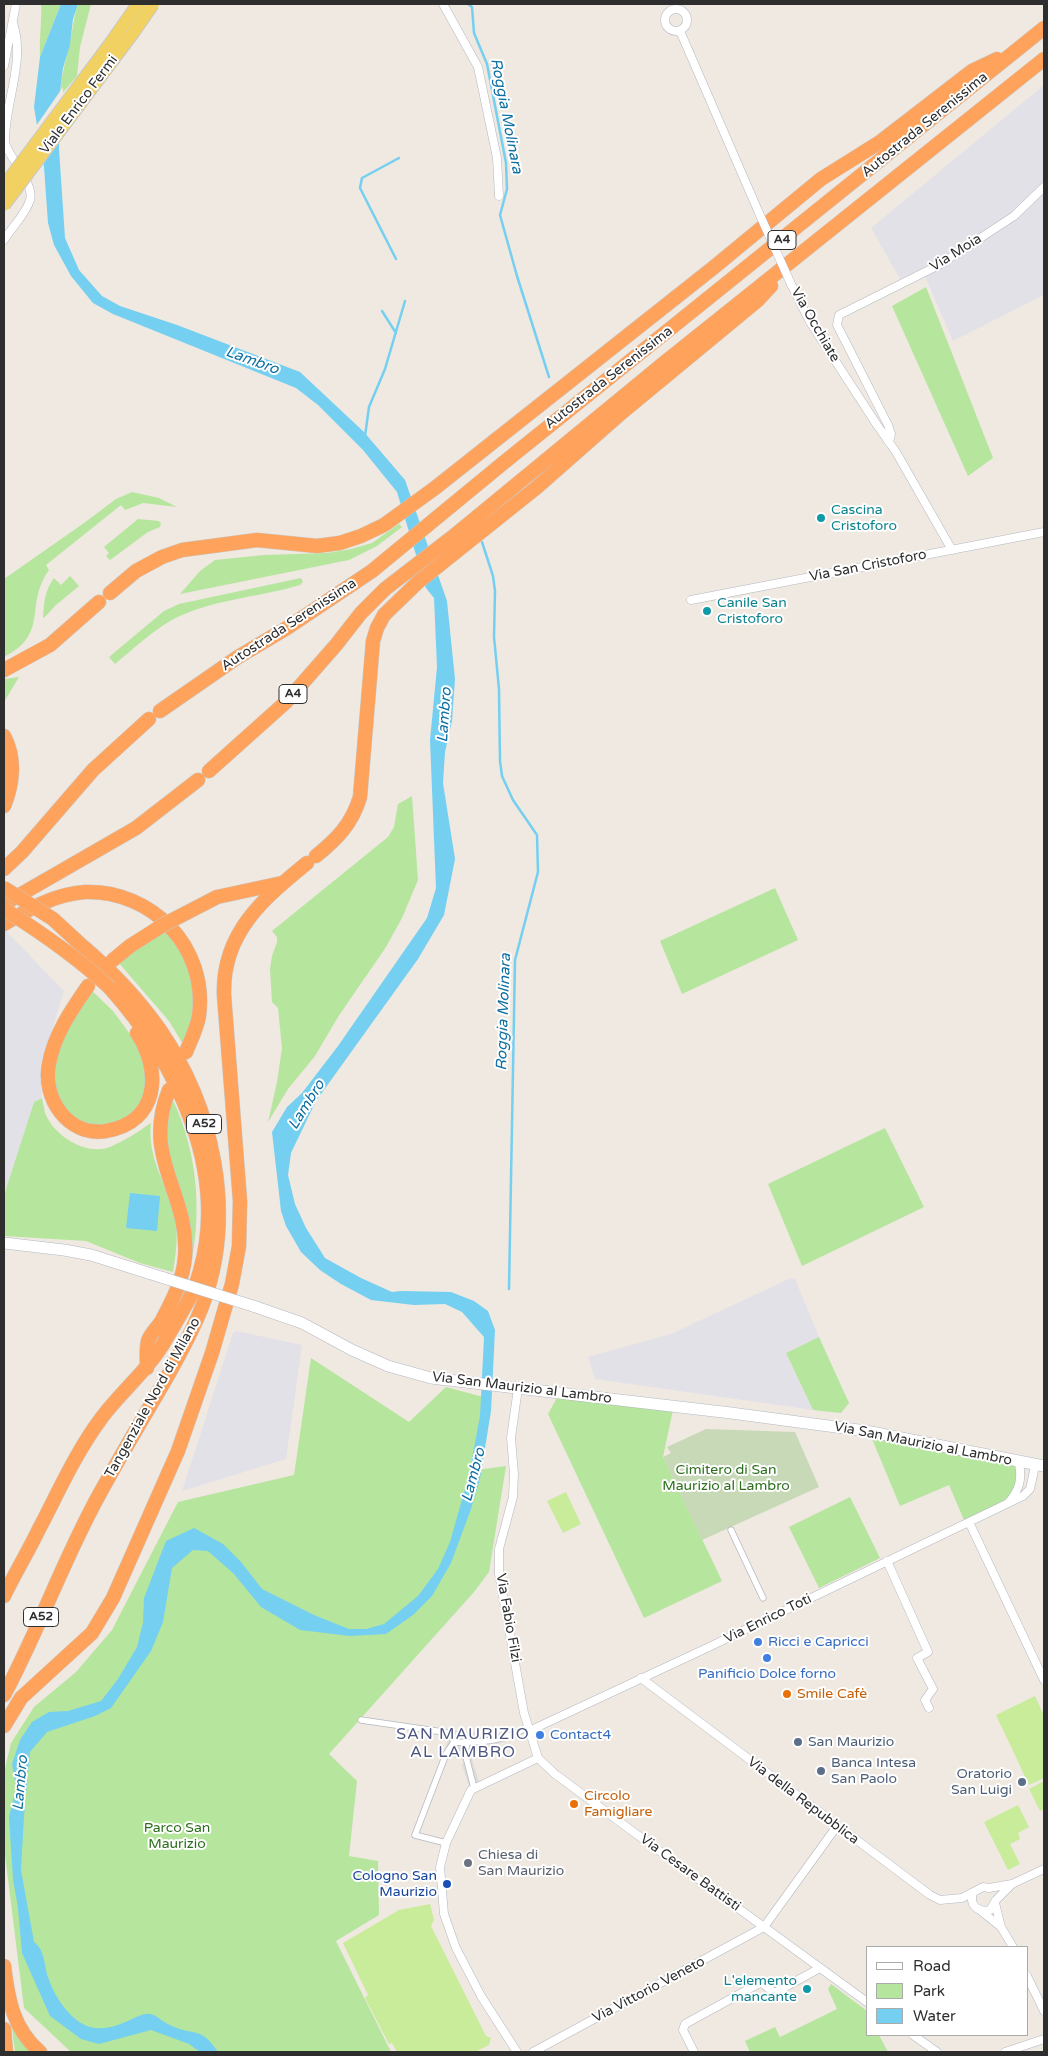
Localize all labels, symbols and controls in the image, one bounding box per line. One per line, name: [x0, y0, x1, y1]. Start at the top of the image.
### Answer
street label: Viale Enrico Fermi: [36, 52, 122, 158]
water label: Roggia Molinara: [486, 57, 526, 175]
street label: Autostrada Serenissima: [859, 69, 991, 181]
road number: A4: [768, 230, 796, 250]
street label: Via Moia: [927, 231, 985, 275]
street label: Via Occhiate: [787, 285, 843, 365]
street label: Autostrada Serenissima: [542, 323, 676, 433]
water label: Lambro: [223, 343, 281, 379]
place label: Cascina Cristoforo: [831, 502, 897, 534]
marker: Cascina Cristoforo: [815, 512, 827, 524]
street label: Via San Cristoforo: [808, 546, 928, 586]
street label: Autostrada Serenissima: [218, 575, 360, 675]
place label: Canile San Cristoforo: [717, 595, 787, 628]
marker: Canile San Cristoforo: [701, 605, 713, 617]
road number: A4: [279, 684, 307, 704]
water label: Lambro: [434, 687, 456, 743]
water label: Roggia Molinara: [493, 953, 515, 1071]
water label: Lambro: [285, 1077, 329, 1133]
road number: A52: [186, 1114, 222, 1134]
street label: Tangenziale Nord di Milano: [102, 1315, 204, 1481]
street label: Via San Maurizio al Lambro: [431, 1369, 613, 1407]
street label: Via San Maurizio al Lambro: [833, 1419, 1013, 1469]
water label: Lambro: [458, 1446, 490, 1504]
park label: Cimitero di San Maurizio al Lambro: [662, 1462, 790, 1494]
street label: Via Fabio Filzi: [492, 1572, 524, 1664]
street label: Via Enrico Toti: [722, 1591, 814, 1647]
road number: A52: [23, 1608, 58, 1626]
place label: Ricci e Capricci: [768, 1634, 869, 1650]
marker: Ricci e Capricci: [752, 1636, 764, 1648]
marker: Panificio Dolce forno: [761, 1652, 773, 1664]
place label: Panificio Dolce forno: [698, 1666, 836, 1682]
place label: Smile Cafè: [797, 1686, 867, 1702]
marker: Smile Cafè: [781, 1688, 793, 1700]
district label: SAN MAURIZIO AL LAMBRO: [395, 1725, 531, 1763]
place label: Contact4: [550, 1727, 611, 1743]
marker: Contact4: [534, 1729, 546, 1741]
place label: San Maurizio: [808, 1734, 894, 1750]
marker: San Maurizio: [792, 1736, 804, 1748]
street label: Via della Repubblica: [744, 1754, 862, 1848]
water label: Lambro: [10, 1755, 32, 1811]
place label: Banca Intesa San Paolo: [831, 1755, 916, 1788]
marker: Banca Intesa San Paolo: [815, 1765, 827, 1777]
place label: Oratorio San Luigi: [951, 1766, 1012, 1798]
marker: Oratorio San Luigi: [1016, 1776, 1028, 1788]
place label: Circolo Famigliare: [584, 1788, 652, 1820]
marker: Circolo Famigliare: [568, 1798, 580, 1810]
park label: Parco San Maurizio: [144, 1820, 210, 1852]
street label: Via Cesare Battisti: [636, 1831, 744, 1915]
place label: Chiesa di San Maurizio: [478, 1847, 564, 1880]
marker: Chiesa di San Maurizio: [462, 1857, 474, 1869]
place label: Cologno San Maurizio: [352, 1868, 437, 1900]
marker: Cologno San Maurizio: [441, 1878, 453, 1890]
legend: [866, 1946, 1028, 2036]
street label: Via Vittorio Veneto: [590, 1953, 708, 2027]
text: Road: [913, 1957, 951, 1975]
place label: L'elemento mancante: [724, 1973, 797, 2005]
text: Park: [913, 1982, 945, 2000]
marker: L'elemento mancante: [801, 1983, 813, 1995]
text: Water: [913, 2007, 956, 2025]

